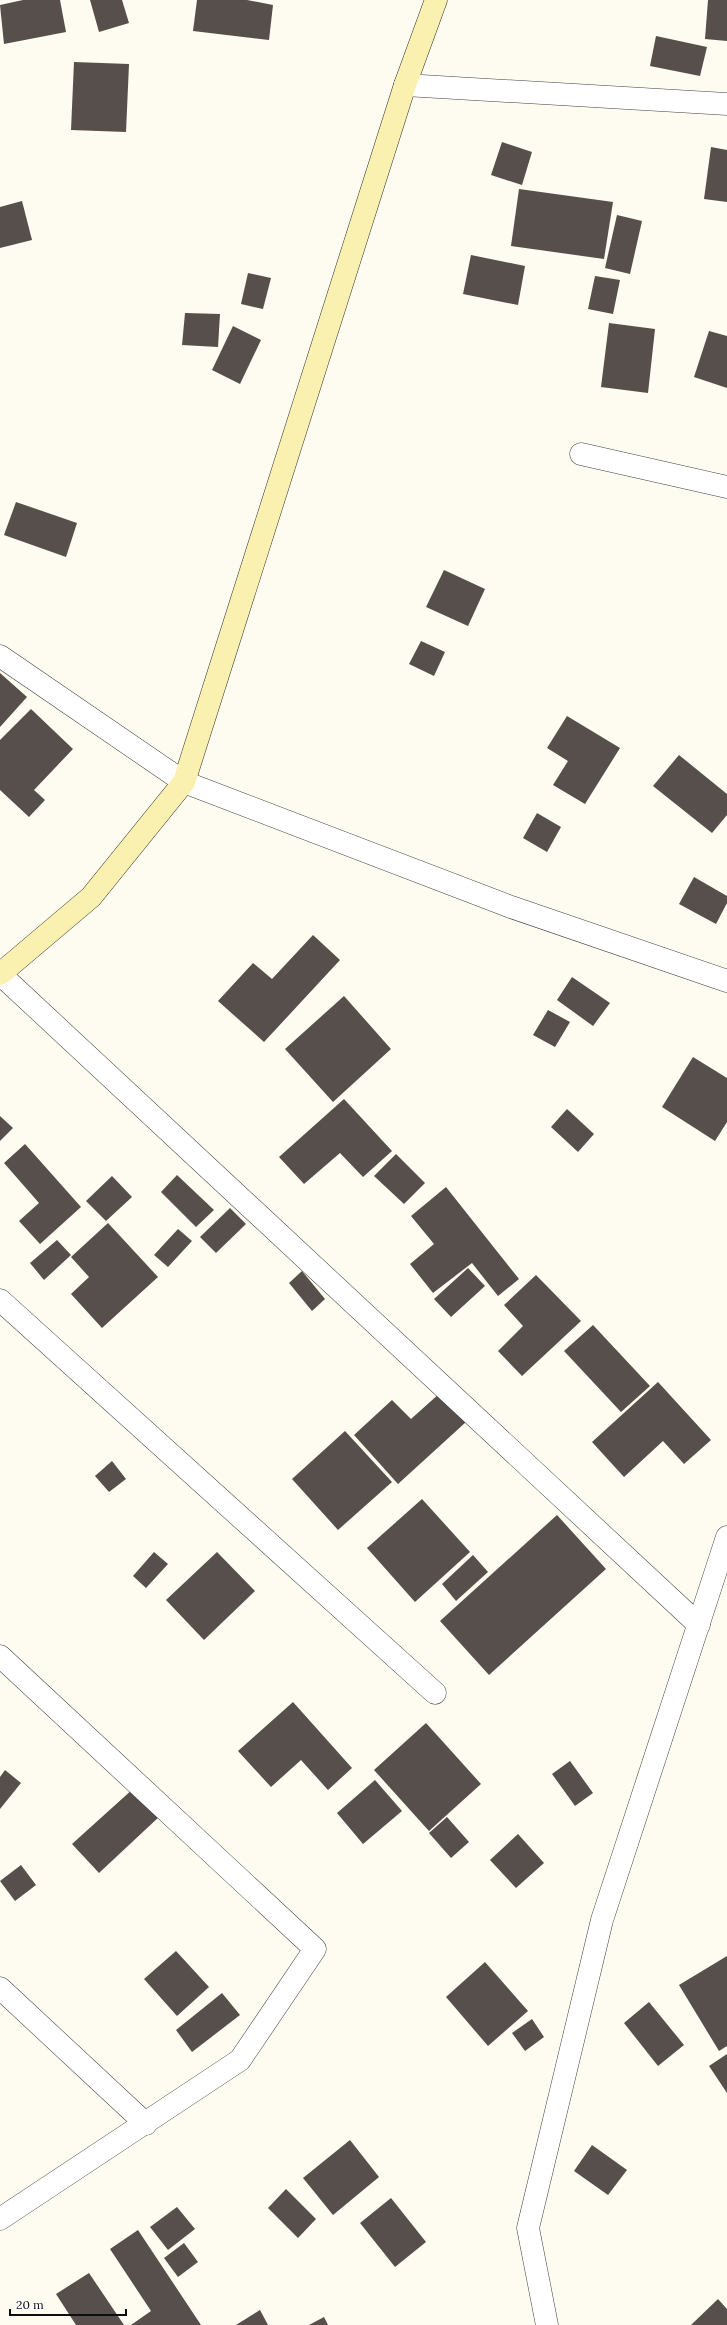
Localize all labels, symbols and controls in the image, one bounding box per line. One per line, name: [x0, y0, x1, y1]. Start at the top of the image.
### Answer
scale bar: [10, 2291, 126, 2317]
text: 20 m: [16, 2297, 44, 2312]

